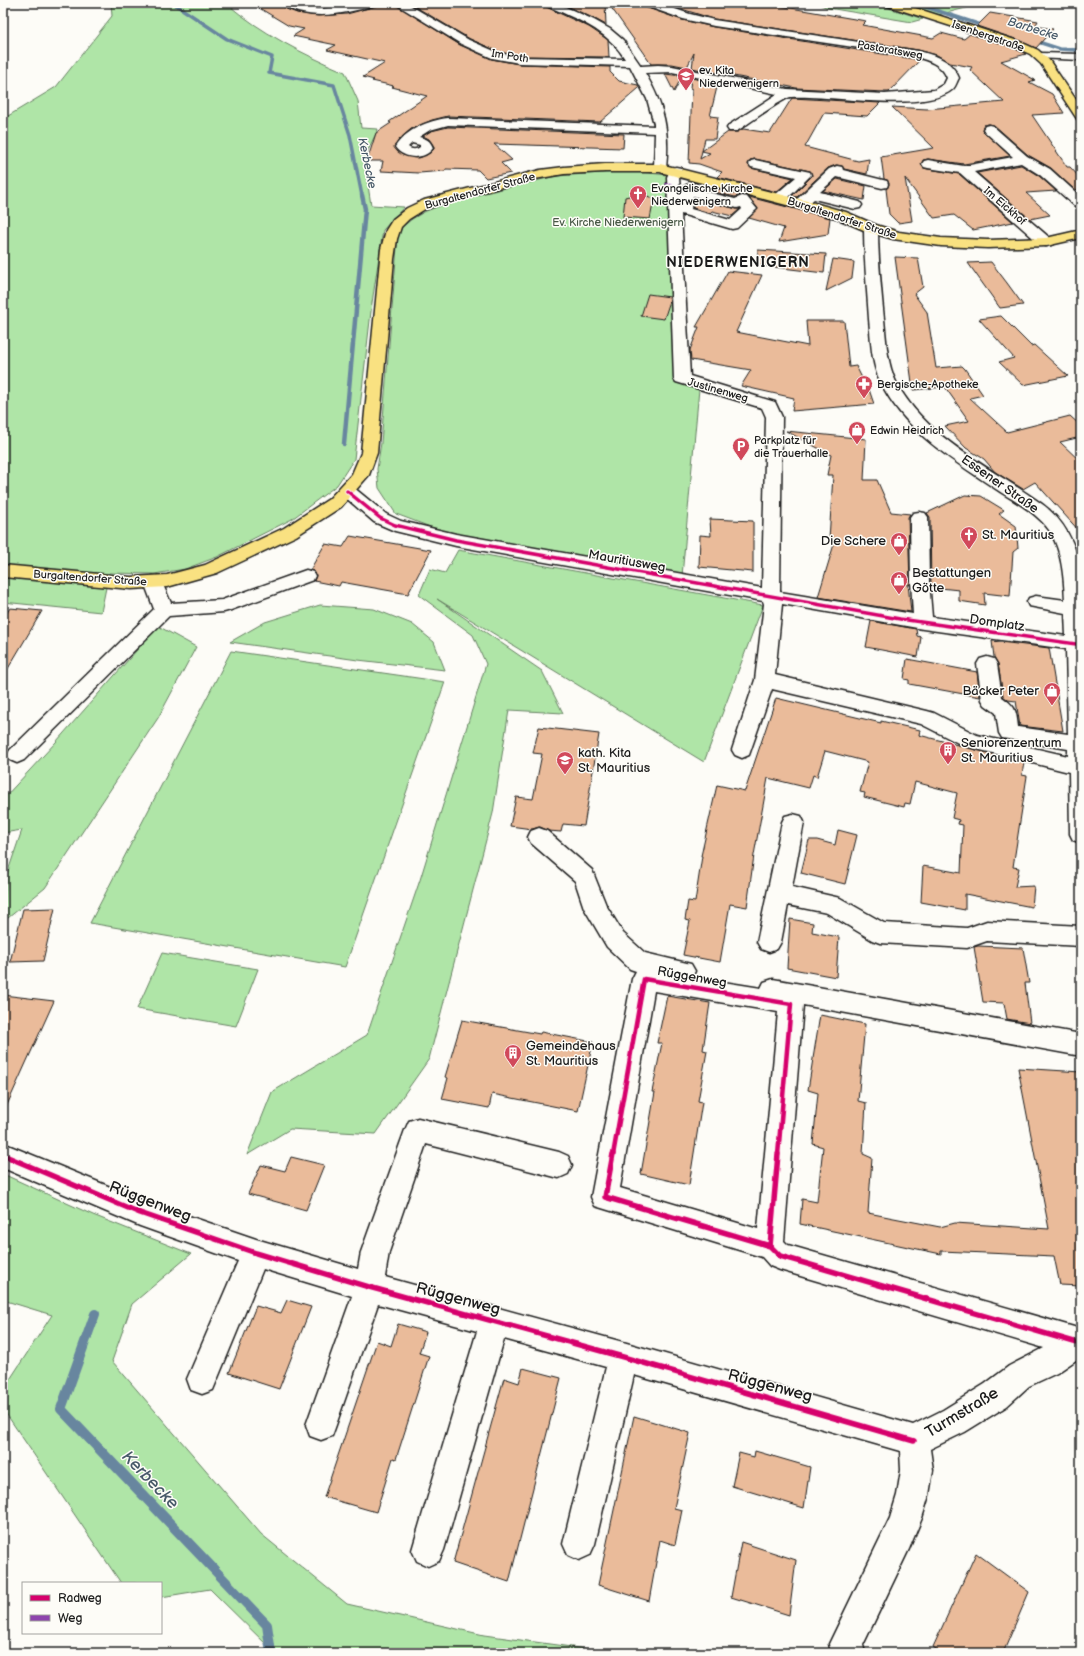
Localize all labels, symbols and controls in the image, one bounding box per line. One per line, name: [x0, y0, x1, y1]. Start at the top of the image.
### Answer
water label: Barbecke: [1006, 14, 1060, 44]
street label: Isenbergstraße: [950, 17, 1026, 55]
street label: Pastoratsweg: [856, 38, 924, 62]
street label: Im Poth: [490, 47, 530, 65]
place label: ev. Kita Niederwenigern: [699, 64, 779, 90]
school or university icon: ev. Kita Niederwenigern: [676, 66, 696, 91]
water label: Kerbecke: [354, 136, 380, 190]
street label: Burgaltendorfer Straße: [423, 170, 537, 212]
place label: Evangelische Kirche Niederwenigern: [651, 182, 753, 208]
church icon: Evangelische Kirche Niederwenigern: [628, 184, 648, 209]
street label: Im Eickhof: [981, 184, 1029, 228]
street label: Burgaltendorfer Straße: [786, 194, 899, 242]
park label: Ev. Kirche Niederwenigern: [552, 216, 684, 229]
district label: NIEDERWENIGERN: [666, 254, 810, 271]
pharmacy icon: Bergische-Apotheke: [854, 374, 874, 399]
street label: Justinenweg: [686, 375, 750, 405]
place label: Bergische-Apotheke: [877, 378, 979, 391]
shop icon: Edwin Heidrich: [847, 420, 867, 445]
place label: Edwin Heidrich: [870, 424, 944, 437]
place label: Parkplatz für die Trauerhalle: [754, 434, 829, 460]
parking icon: Parkplatz für die Trauerhalle: [731, 436, 751, 461]
street label: Essener Straße: [958, 451, 1042, 517]
church icon: St. Mauritius: [959, 525, 979, 550]
place label: St. Mauritius: [982, 527, 1055, 543]
shop icon: Die Schere: [889, 531, 909, 556]
place label: Die Schere: [821, 533, 886, 549]
street label: Mauritiusweg: [587, 546, 667, 576]
place label: Bestattungen Götte: [912, 565, 991, 596]
street label: Burgaltendorfer Straße: [33, 568, 148, 588]
shop icon: Bestattungen Götte: [889, 570, 909, 595]
street label: Domplatz: [968, 611, 1026, 635]
shop icon: Bäcker Peter: [1042, 681, 1062, 706]
place label: Bäcker Peter: [962, 683, 1039, 699]
place label: Seniorenzentrum St. Mauritius: [961, 735, 1062, 766]
building icon: Seniorenzentrum St. Mauritius: [938, 740, 958, 765]
place label: kath. Kita St. Mauritius: [578, 745, 651, 776]
school or university icon: kath. Kita St. Mauritius: [555, 750, 575, 775]
street label: Rüggenweg: [656, 963, 728, 991]
place label: Gemeindehaus St. Mauritius: [526, 1038, 616, 1069]
building icon: Gemeindehaus St. Mauritius: [503, 1043, 523, 1068]
street label: Rüggenweg: [106, 1178, 194, 1226]
street label: Rüggenweg: [414, 1279, 502, 1319]
street label: Rüggenweg: [726, 1366, 814, 1406]
street label: Turmstraße: [922, 1383, 1003, 1442]
water label: Kerbecke: [117, 1447, 183, 1513]
legend: [22, 1582, 162, 1634]
text: Radweg: [58, 1591, 102, 1606]
text: Weg: [58, 1611, 82, 1626]

